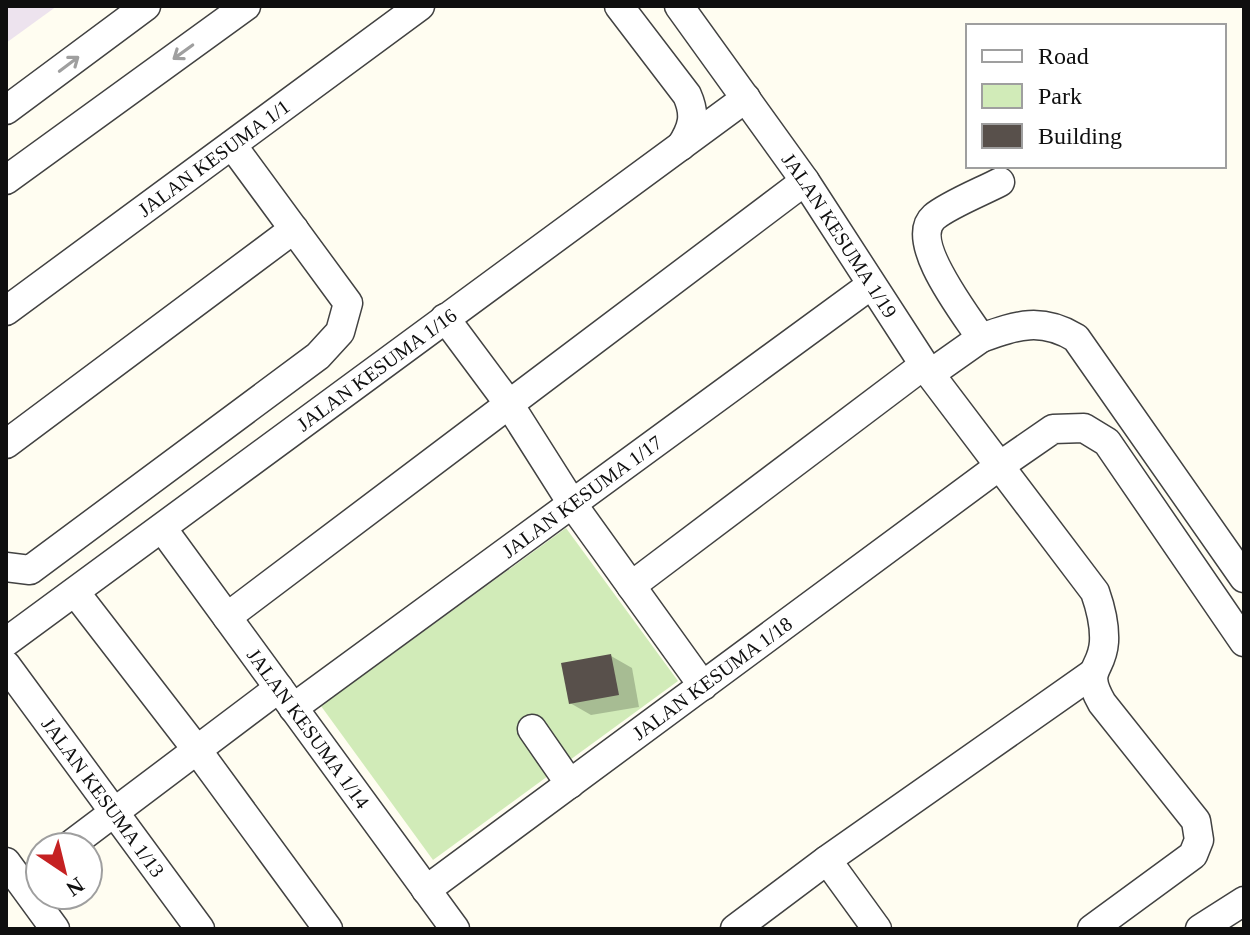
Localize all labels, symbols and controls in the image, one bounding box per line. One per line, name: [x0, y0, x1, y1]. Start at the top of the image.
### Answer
legend: [966, 24, 1226, 168]
text: Road: [1038, 43, 1089, 69]
one-way arrow: [172, 44, 194, 60]
one-way arrow: [57, 55, 79, 72]
text: Park: [1038, 83, 1082, 109]
street label: JALAN KESUMA 1/1: [134, 95, 294, 221]
text: Building: [1038, 123, 1122, 149]
street label: JALAN KESUMA 1/19: [777, 149, 901, 322]
street label: JALAN KESUMA 1/16: [293, 304, 461, 435]
street label: JALAN KESUMA 1/17: [498, 431, 666, 562]
street label: JALAN KESUMA 1/18: [628, 612, 796, 744]
street label: JALAN KESUMA 1/14: [243, 644, 374, 812]
street label: JALAN KESUMA 1/13: [37, 713, 169, 881]
north arrow: [24, 831, 104, 911]
text: N: [61, 872, 89, 902]

